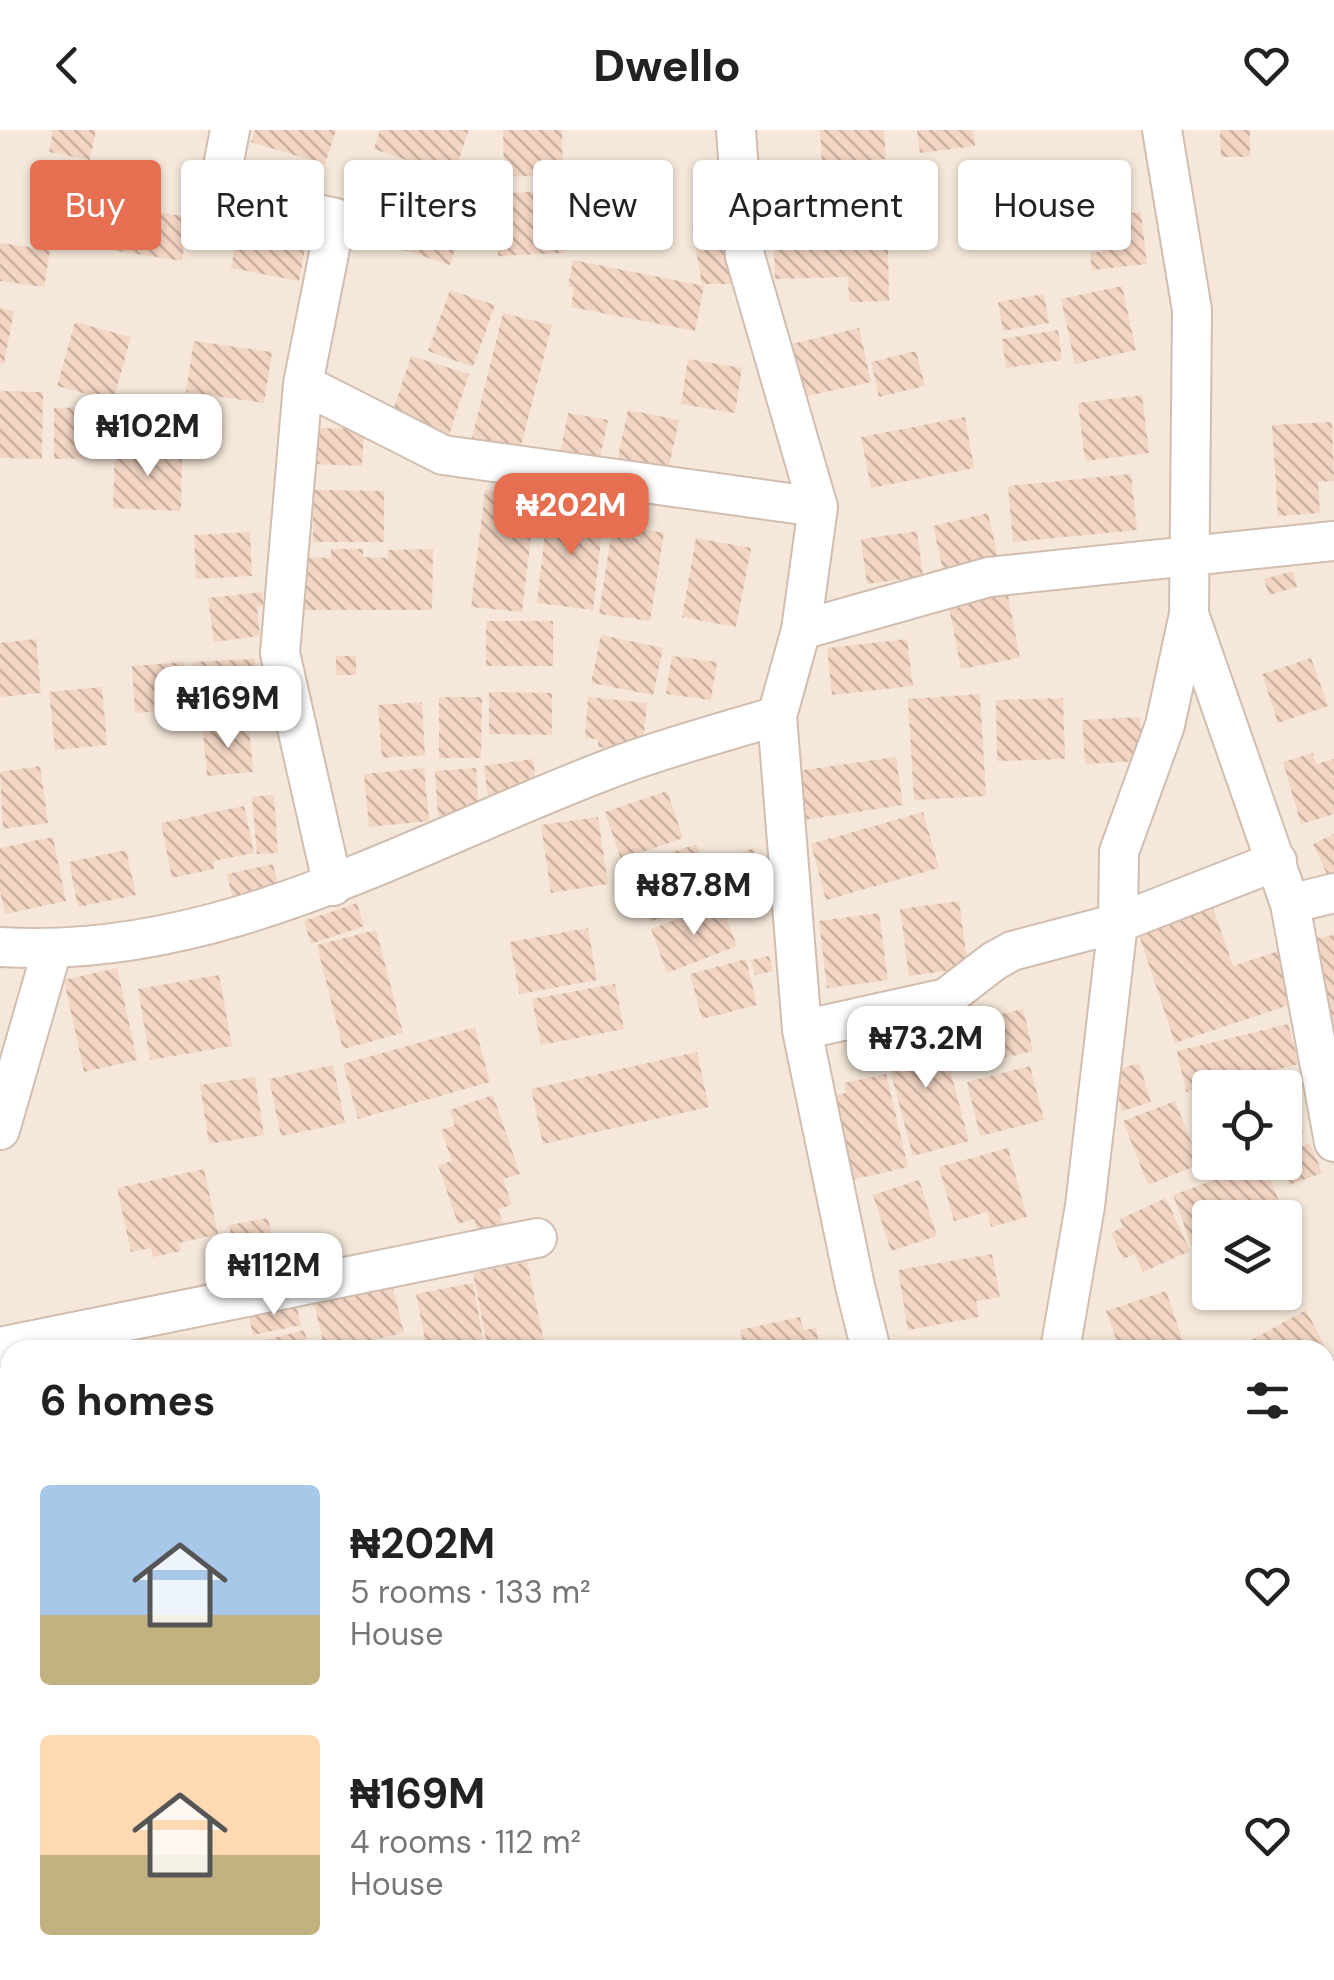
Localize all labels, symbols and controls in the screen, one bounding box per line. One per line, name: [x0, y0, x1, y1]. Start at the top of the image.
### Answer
text: Dwello: [593, 36, 741, 95]
icon: back: [40, 38, 95, 93]
icon: heart: [1239, 38, 1294, 93]
chip: Buy: [30, 160, 161, 250]
chip: Rent: [181, 160, 324, 250]
chip: Filters: [344, 160, 513, 250]
chip: New: [533, 160, 673, 250]
chip: Apartment: [693, 160, 938, 250]
chip: House: [958, 160, 1131, 250]
pin: ₦102M: [78, 394, 218, 479]
text: ₦102M: [96, 405, 200, 447]
pin: ₦202M: [501, 473, 641, 558]
text: ₦202M: [516, 484, 626, 526]
pin: ₦169M: [158, 666, 298, 751]
text: ₦169M: [176, 677, 280, 719]
pin: ₦87.8M: [613, 853, 775, 938]
text: ₦87.8M: [637, 864, 751, 906]
pin: ₦73.2M: [845, 1006, 1007, 1091]
text: ₦73.2M: [869, 1017, 983, 1059]
map controls: [1192, 1070, 1302, 1310]
button: locate: [1192, 1070, 1302, 1180]
button: layers: [1192, 1200, 1302, 1310]
pin: ₦112M: [204, 1233, 344, 1318]
text: ₦112M: [227, 1244, 321, 1286]
text: 6 homes: [40, 1373, 215, 1428]
icon: filters: [1240, 1373, 1295, 1428]
text: ₦202M: [350, 1516, 495, 1571]
icon: home: [120, 1525, 240, 1645]
icon: heart: [1240, 1558, 1295, 1613]
text: 5 rooms · 133 m²: [350, 1571, 591, 1613]
text: House: [350, 1613, 443, 1655]
text: ₦169M: [350, 1766, 485, 1821]
icon: home: [120, 1775, 240, 1895]
icon: heart: [1240, 1808, 1295, 1863]
text: 4 rooms · 112 m²: [350, 1821, 581, 1863]
text: House: [350, 1863, 443, 1905]

